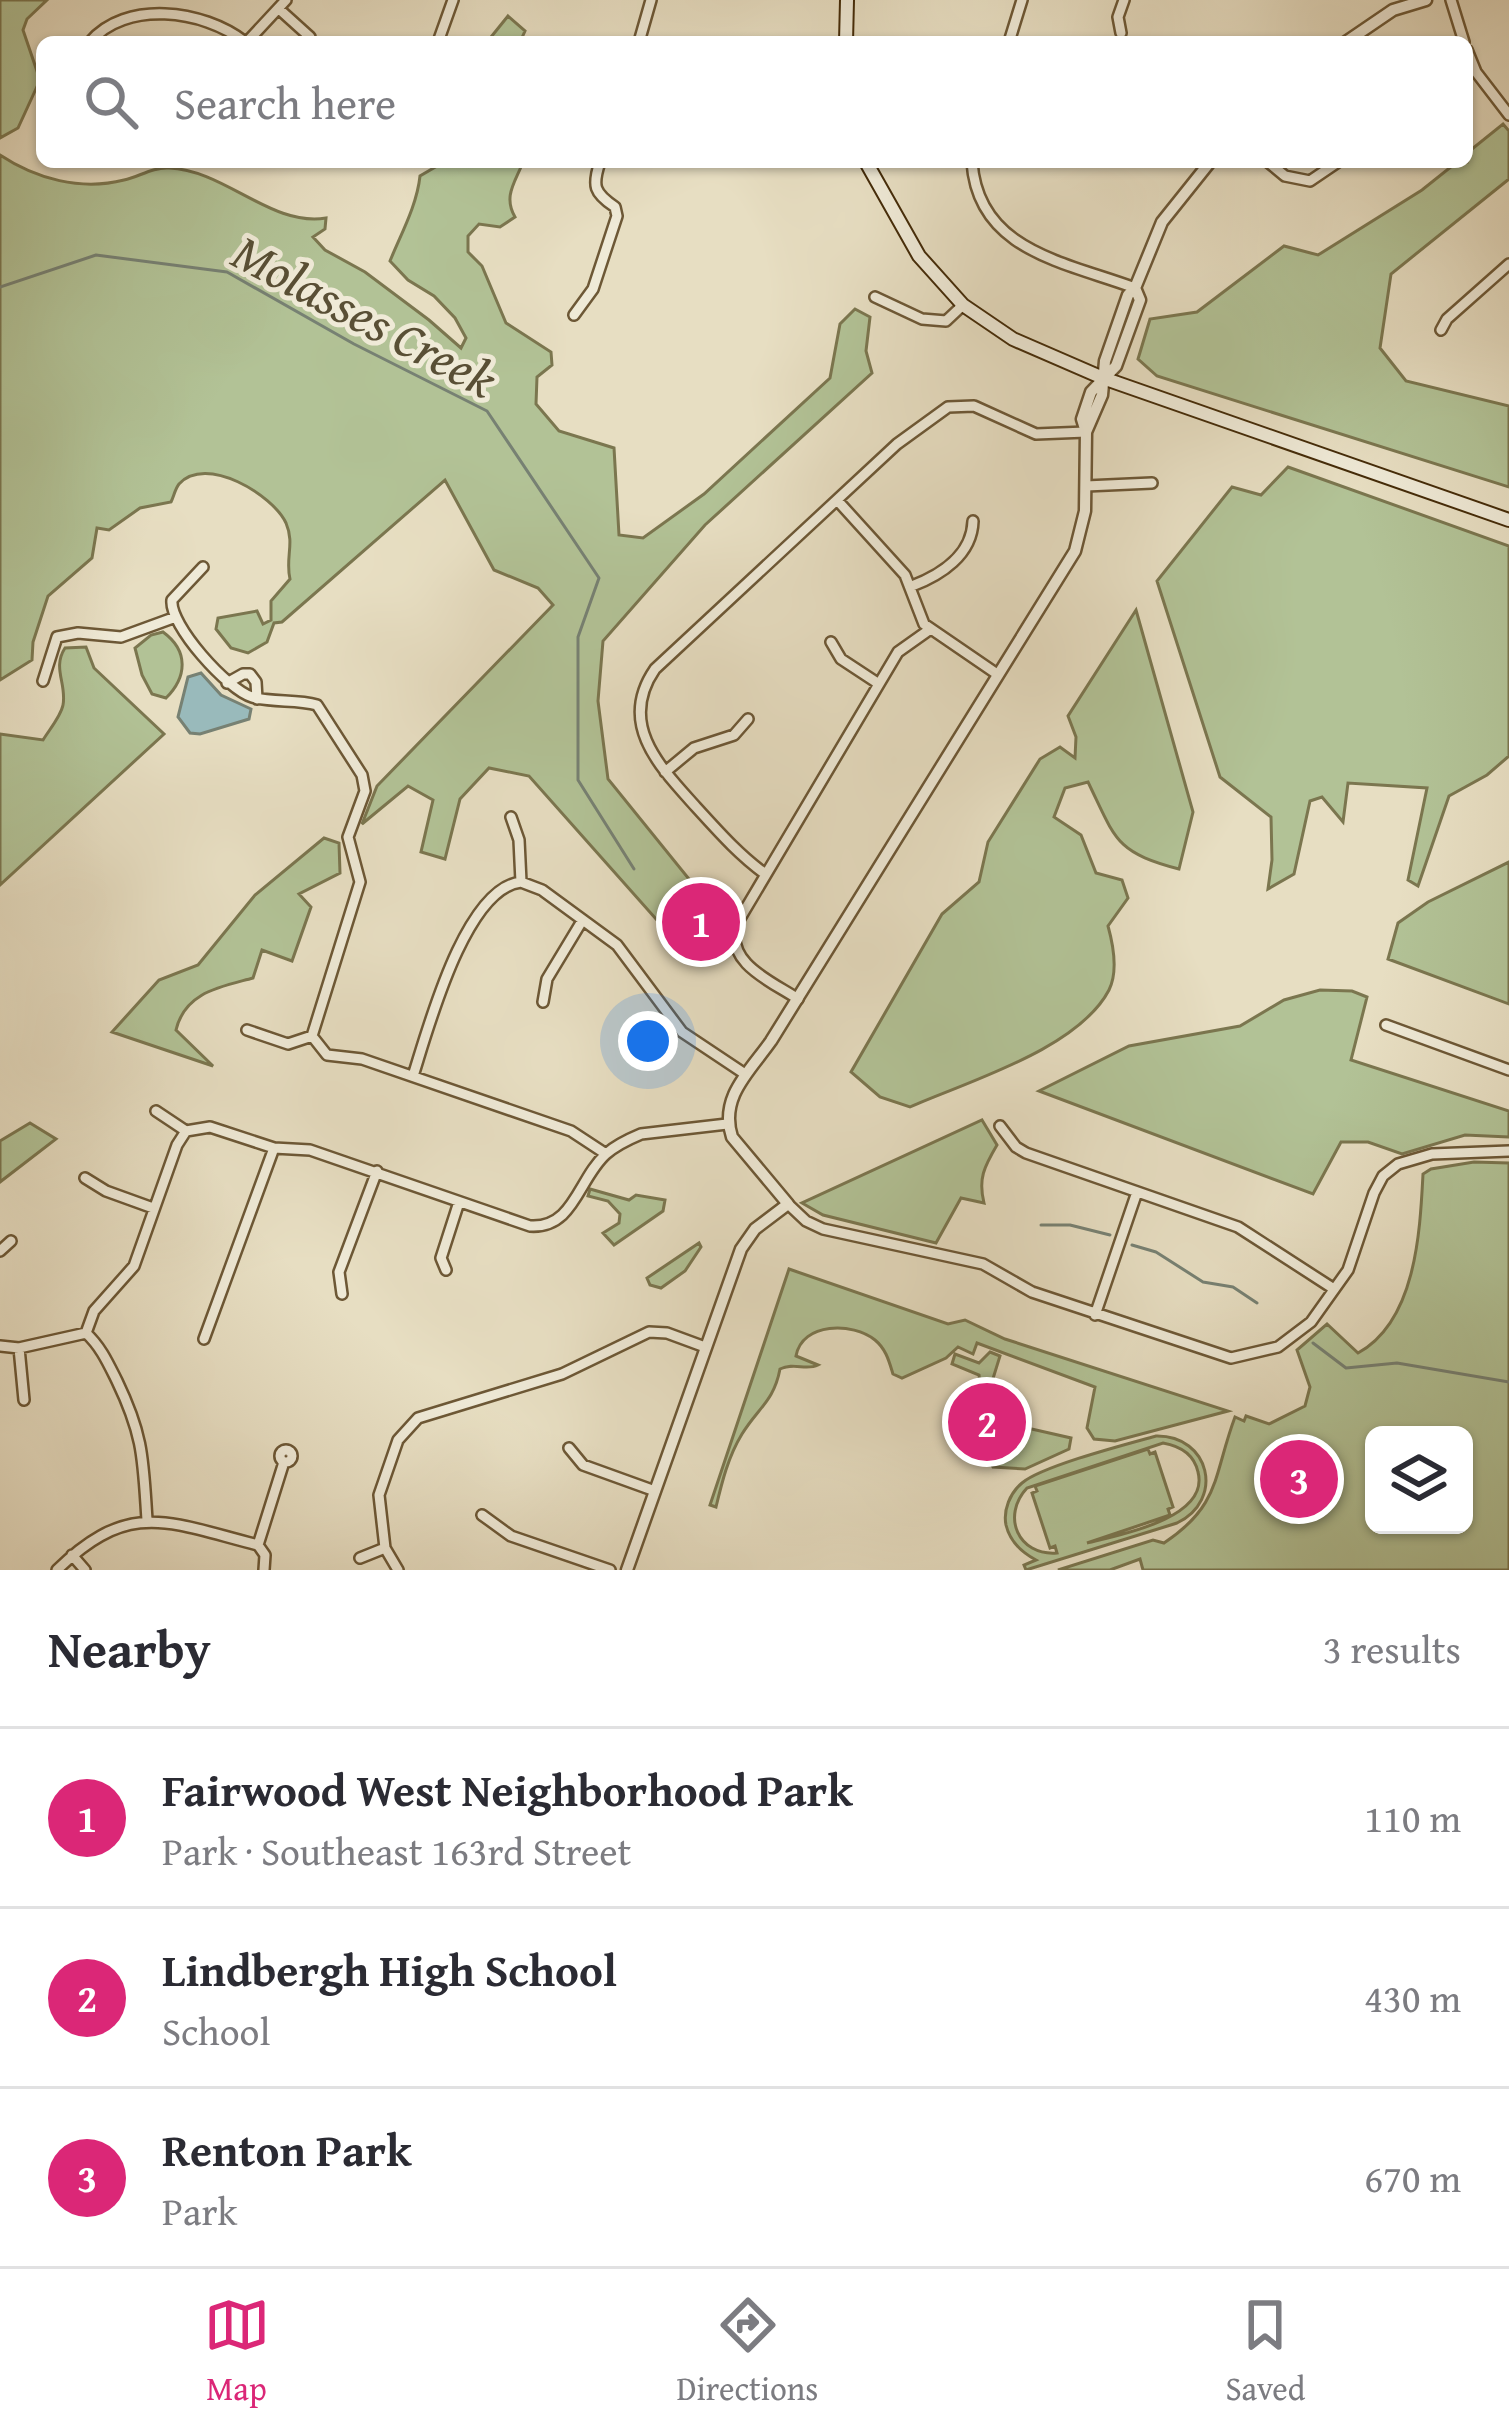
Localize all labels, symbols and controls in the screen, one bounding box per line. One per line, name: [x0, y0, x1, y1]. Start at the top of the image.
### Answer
search box: [36, 36, 1473, 168]
icon: search: [78, 69, 144, 135]
text: Search here: [174, 70, 396, 135]
water label: Molasses Creek: [220, 214, 511, 416]
pin: 1: [662, 877, 740, 967]
your location: [618, 1011, 678, 1071]
pin: 2: [948, 1377, 1026, 1467]
map controls: [1365, 1426, 1473, 1534]
button: layers: [1365, 1426, 1473, 1534]
pin: 3: [1260, 1434, 1338, 1524]
text: Nearby: [48, 1611, 211, 1686]
text: 3 results: [1323, 1620, 1461, 1677]
text: Fairwood West Neighborhood Park: [162, 1757, 853, 1822]
text: 1: [77, 1789, 97, 1846]
text: 110 m: [1364, 1789, 1461, 1846]
text: Park · Southeast 163rd Street: [162, 1822, 631, 1879]
text: Lindbergh High School: [162, 1937, 617, 2002]
text: 2: [77, 1969, 97, 2026]
text: 430 m: [1364, 1969, 1461, 2026]
text: School: [162, 2002, 270, 2059]
text: Renton Park: [162, 2117, 412, 2182]
text: 3: [77, 2149, 97, 2206]
text: 670 m: [1364, 2149, 1461, 2206]
text: Park: [162, 2182, 237, 2239]
tab: Map: [204, 2292, 270, 2412]
tab: Directions: [677, 2292, 818, 2412]
tab: Saved: [1226, 2292, 1305, 2412]

